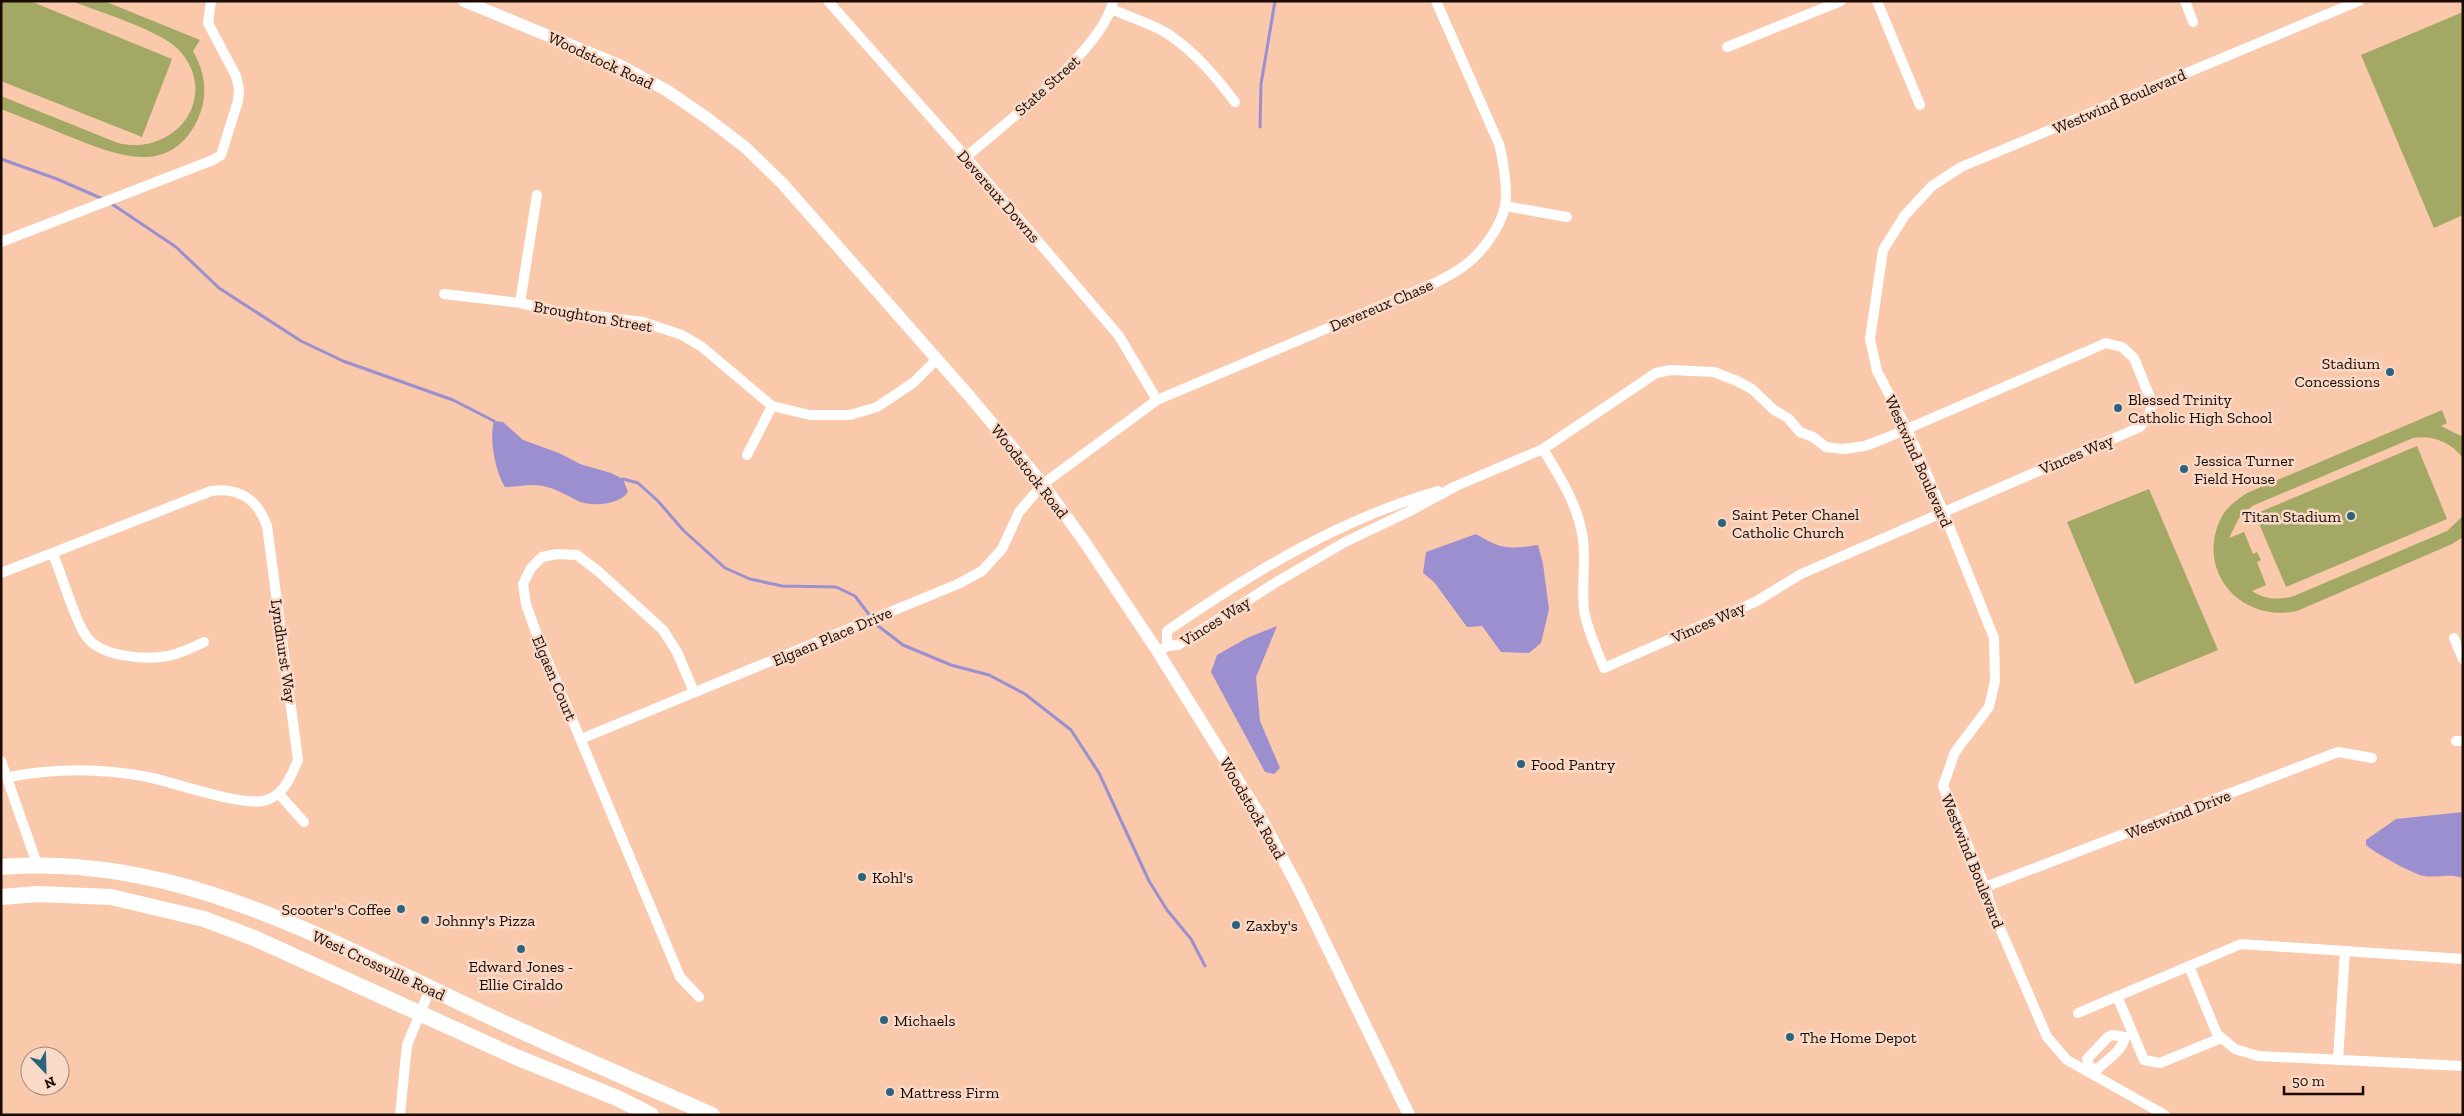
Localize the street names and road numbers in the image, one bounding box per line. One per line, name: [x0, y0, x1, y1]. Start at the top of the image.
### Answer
street label: Woodstock Road: [545, 28, 657, 93]
street label: State Street: [1011, 51, 1084, 120]
street label: Westwind Boulevard: [2050, 65, 2189, 138]
street label: Devereux Downs: [953, 146, 1044, 247]
street label: Devereux Chase: [1327, 275, 1436, 336]
street label: Broughton Street: [532, 297, 654, 336]
street label: Westwind Boulevard: [1881, 392, 1956, 530]
street label: Woodstock Road: [987, 420, 1072, 522]
street label: Vinces Way: [2035, 430, 2117, 479]
street label: Vinces Way: [1176, 592, 1254, 651]
street label: Vinces Way: [1668, 597, 1749, 648]
street label: Lyndhurst Way: [267, 598, 300, 705]
street label: Elgaen Place Drive: [770, 603, 895, 670]
street label: Elgaen Court: [528, 633, 581, 724]
street label: Woodstock Road: [1216, 754, 1289, 863]
street label: Westwind Drive: [2123, 786, 2233, 843]
street label: Westwind Boulevard: [1937, 791, 2008, 931]
street label: West Crossville Road: [309, 926, 448, 1005]

